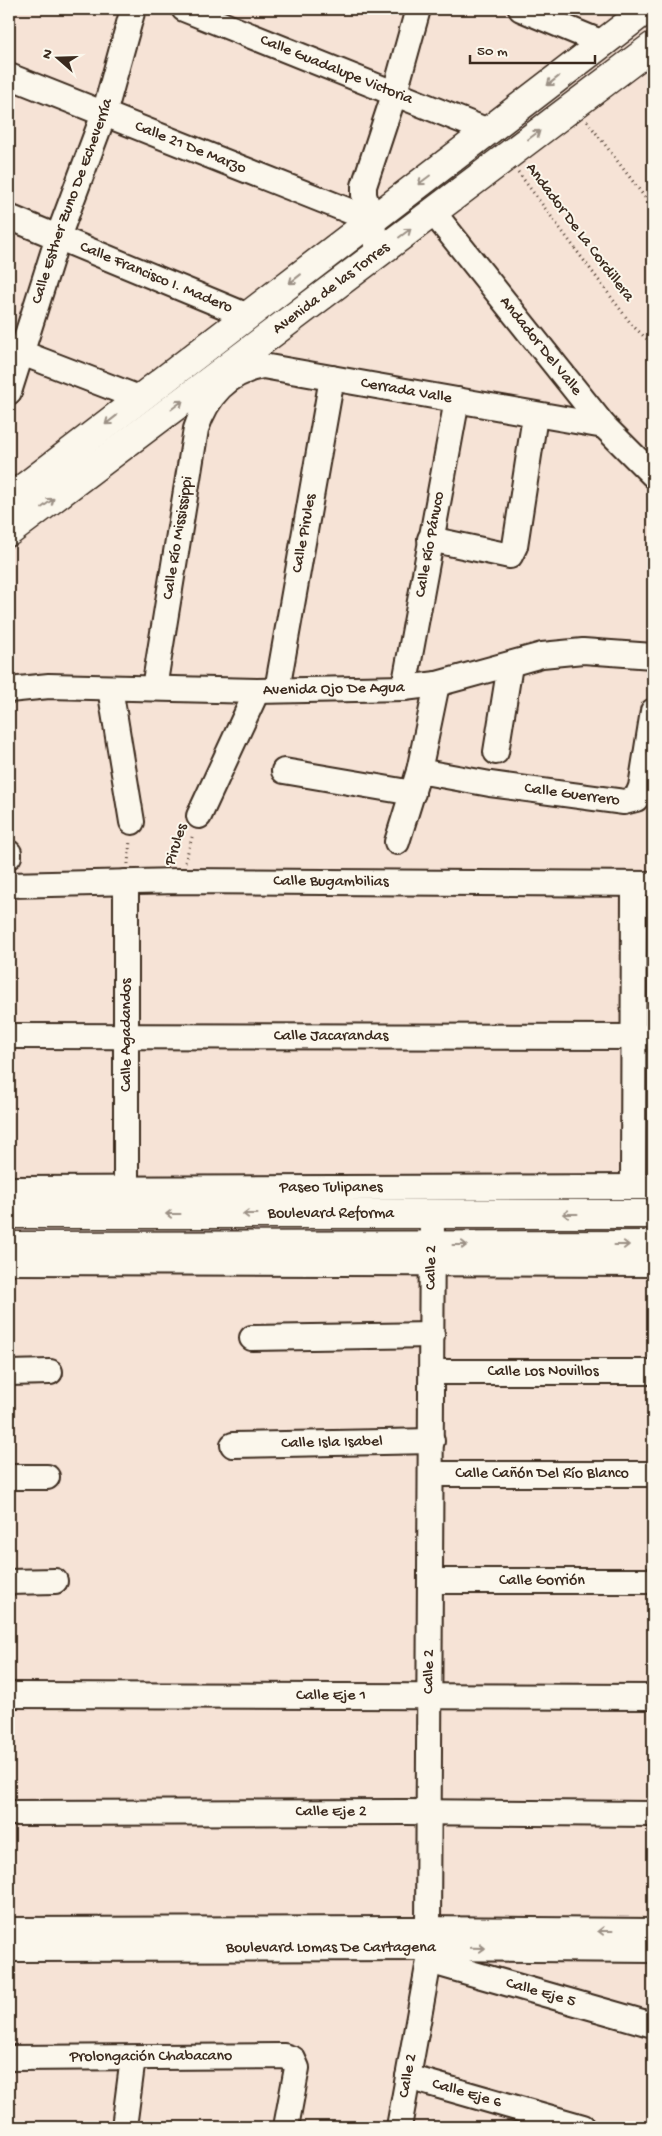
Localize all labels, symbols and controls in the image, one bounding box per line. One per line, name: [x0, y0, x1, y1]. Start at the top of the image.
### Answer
street label: Calle Guadalupe Victoria: [257, 31, 416, 110]
north arrow: [32, 32, 82, 82]
scale bar: [470, 32, 594, 64]
text: 50 m: [477, 43, 508, 61]
text: N: [39, 47, 58, 62]
one-way arrow: [546, 76, 560, 86]
street label: Calle Esther Zuno De Echeverría: [28, 95, 118, 307]
street label: Calle 21 De Marzo: [132, 117, 249, 179]
one-way arrow: [527, 130, 540, 141]
street label: Andador De La Cordillera: [521, 160, 638, 307]
one-way arrow: [417, 175, 431, 185]
one-way arrow: [398, 228, 411, 239]
street label: Calle Francisco I. Madero: [77, 238, 235, 318]
street label: Avenida de las Torres: [269, 238, 395, 339]
one-way arrow: [289, 273, 302, 284]
street label: Andador Del Valle: [495, 293, 586, 400]
street label: Cerrada Valle: [359, 374, 454, 409]
one-way arrow: [170, 400, 184, 410]
one-way arrow: [105, 415, 118, 426]
street label: Calle Río Mississippi: [159, 475, 198, 601]
street label: Calle Río Pánuco: [411, 490, 449, 599]
street label: Calle Pirules: [288, 491, 321, 574]
one-way arrow: [41, 498, 55, 508]
street label: Avenida Ojo De Agua: [263, 678, 406, 700]
street label: Calle Guerrero: [523, 779, 621, 811]
street label: Pirules: [161, 820, 193, 869]
street label: Calle Bugambilias: [273, 872, 390, 892]
street label: Calle Agadandos: [118, 977, 137, 1092]
street label: Calle Jacarandas: [274, 1027, 389, 1046]
street label: Paseo Tulipanes: [278, 1178, 384, 1198]
street label: Boulevard Reforma: [267, 1205, 395, 1224]
one-way arrow: [165, 1209, 181, 1219]
one-way arrow: [242, 1209, 258, 1219]
one-way arrow: [562, 1209, 578, 1219]
one-way arrow: [451, 1240, 467, 1250]
one-way arrow: [614, 1240, 630, 1250]
street label: Calle 2: [422, 1245, 441, 1290]
street label: Calle Los Novillos: [487, 1363, 600, 1382]
street label: Calle Isla Isabel: [281, 1432, 383, 1454]
street label: Calle Cañón Del Río Blanco: [455, 1465, 629, 1484]
street label: Calle Gorrión: [499, 1572, 585, 1591]
street label: Calle 2: [420, 1649, 439, 1694]
street label: Calle Eje 1: [296, 1686, 366, 1706]
street label: Calle Eje 2: [295, 1803, 367, 1822]
one-way arrow: [597, 1926, 613, 1935]
street label: Boulevard Lomas De Cartagena: [225, 1938, 437, 1958]
one-way arrow: [469, 1943, 485, 1953]
street label: Calle Eje 5: [503, 1974, 578, 2012]
street label: Prolongación Chabacano: [69, 2047, 232, 2067]
street label: Calle 2: [395, 2052, 422, 2099]
street label: Calle Eje 6: [430, 2075, 504, 2113]

